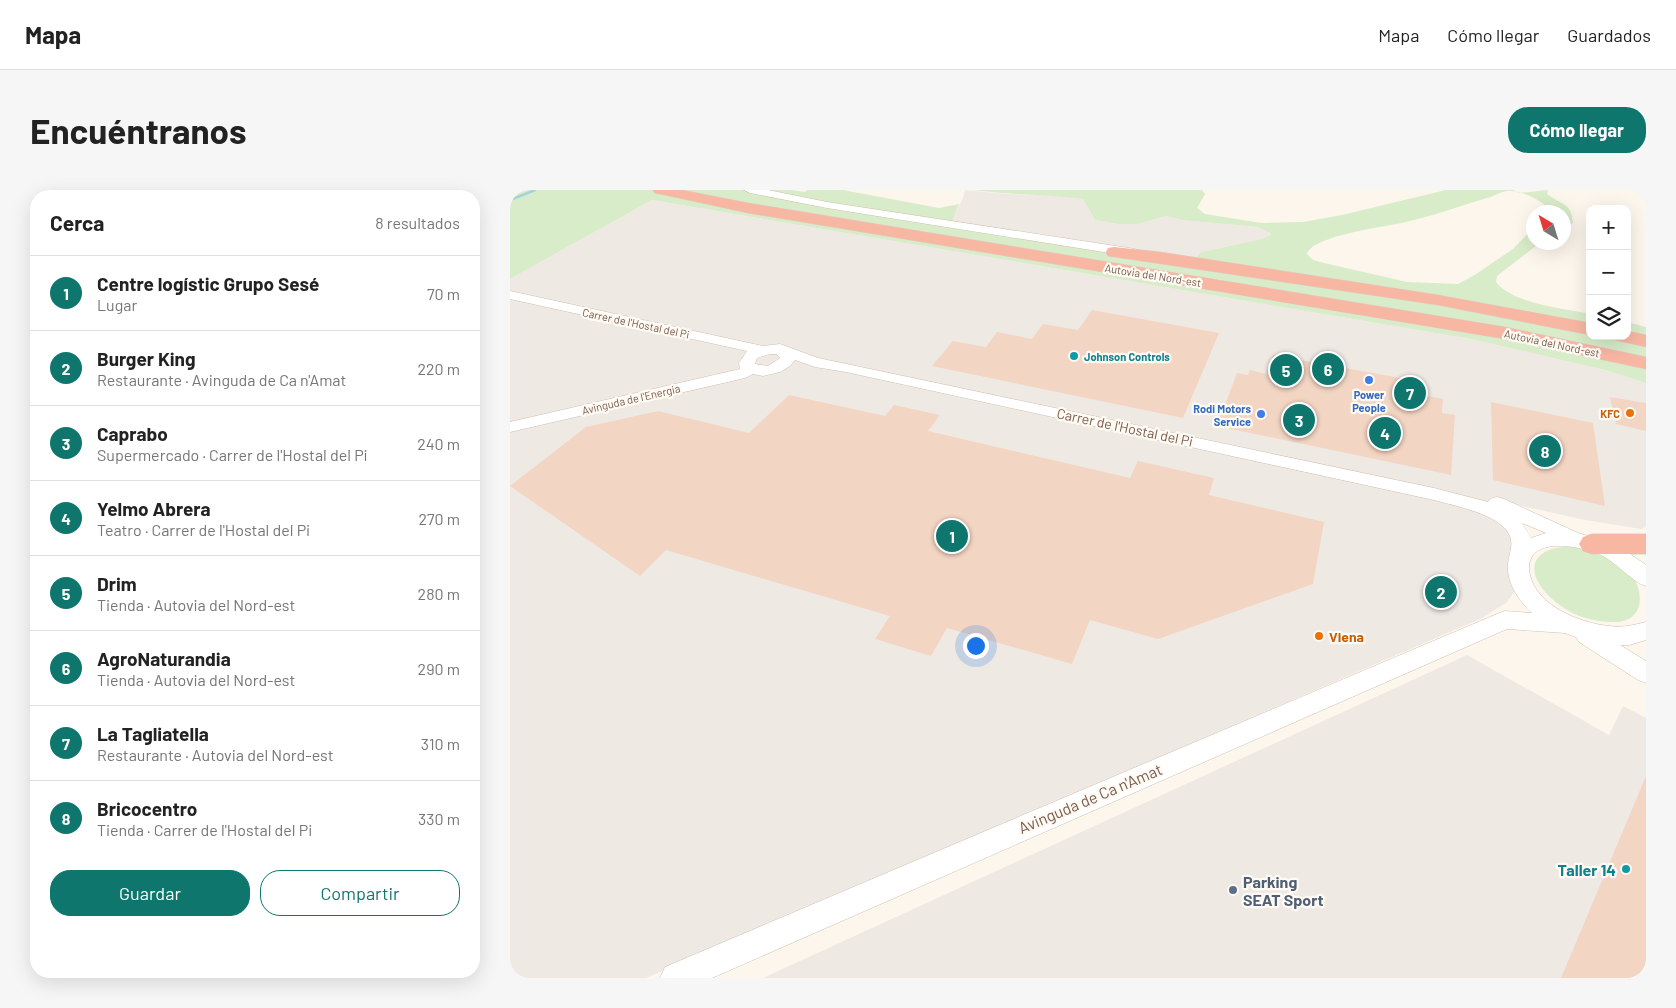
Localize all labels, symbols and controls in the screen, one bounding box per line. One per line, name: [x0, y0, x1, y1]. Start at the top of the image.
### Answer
text: Mapa: [25, 20, 81, 49]
text: Mapa: [1378, 24, 1419, 46]
text: Cómo llegar: [1447, 24, 1539, 46]
text: Guardados: [1567, 24, 1651, 46]
button: Cómo llegar: [1508, 107, 1646, 153]
text: Encuéntranos: [30, 109, 247, 151]
north arrow: [1526, 205, 1571, 250]
map controls: [1586, 205, 1631, 340]
button: +: [1586, 205, 1631, 250]
text: Cerca: [50, 210, 104, 235]
text: 8 resultados: [375, 213, 460, 232]
button: −: [1586, 250, 1631, 295]
street label: Autovia del Nord-est: [1104, 261, 1202, 289]
text: Centre logístic Grupo Sesé: [97, 272, 319, 295]
text: 1: [63, 284, 69, 303]
text: 70 m: [427, 284, 460, 303]
text: Lugar: [97, 295, 137, 314]
button: layers: [1586, 295, 1631, 340]
street label: Carrer de l'Hostal del Pi: [581, 305, 691, 341]
street label: Autovia del Nord-est: [1503, 327, 1601, 359]
text: Burger King: [97, 347, 196, 370]
marker: Johnson Controls: [1068, 350, 1080, 362]
place label: Johnson Controls: [1084, 350, 1170, 363]
pin: 6: [1312, 350, 1344, 388]
pin: 5: [1270, 351, 1302, 389]
text: 2: [62, 359, 70, 378]
text: 220 m: [417, 359, 460, 378]
text: Restaurante · Avinguda de Ca n'Amat: [97, 370, 346, 389]
marker: Power People: [1363, 374, 1375, 386]
pin: 7: [1394, 374, 1426, 412]
street label: Avinguda de l'Energia: [581, 381, 681, 417]
place label: Power People: [1352, 388, 1386, 414]
pin: 3: [1283, 401, 1315, 439]
place label: Rodi Motors Service: [1193, 402, 1251, 428]
street label: Carrer de l'Hostal del Pi: [1055, 404, 1195, 450]
place label: KFC: [1600, 407, 1620, 420]
marker: KFC: [1624, 407, 1636, 419]
marker: Rodi Motors Service: [1255, 408, 1267, 420]
pin: 4: [1369, 414, 1401, 452]
text: Caprabo: [97, 422, 168, 445]
pin: 8: [1529, 432, 1561, 470]
text: 3: [62, 434, 70, 453]
text: 240 m: [417, 434, 460, 453]
text: Supermercado · Carrer de l'Hostal del Pi: [97, 445, 368, 464]
text: Yelmo Abrera: [97, 497, 211, 520]
text: 4: [61, 509, 71, 528]
text: 270 m: [418, 509, 460, 528]
pin: 1: [936, 517, 968, 555]
text: Teatro · Carrer de l'Hostal del Pi: [97, 520, 310, 539]
text: Drim: [97, 572, 137, 595]
pin: 2: [1425, 573, 1457, 611]
text: 5: [62, 584, 70, 603]
text: 280 m: [418, 584, 460, 603]
text: Tienda · Autovia del Nord-est: [97, 595, 295, 614]
place label: Viena: [1329, 628, 1364, 645]
marker: Viena: [1313, 630, 1325, 642]
your location: [963, 633, 989, 659]
text: AgroNaturandia: [97, 647, 231, 670]
text: 6: [62, 659, 70, 678]
text: 290 m: [418, 659, 460, 678]
text: Tienda · Autovia del Nord-est: [97, 670, 295, 689]
text: La Tagliatella: [97, 722, 209, 745]
text: 7: [62, 734, 70, 753]
text: 310 m: [421, 734, 460, 753]
text: Restaurante · Autovia del Nord-est: [97, 745, 334, 764]
street label: Avinguda de Ca n'Amat: [1015, 759, 1165, 837]
text: Bricocentro: [97, 797, 197, 820]
text: 8: [62, 809, 70, 828]
text: 330 m: [418, 809, 460, 828]
text: Tienda · Carrer de l'Hostal del Pi: [97, 820, 312, 839]
place label: Taller 14: [1558, 860, 1616, 879]
marker: Taller 14: [1620, 863, 1632, 875]
button: Guardar: [50, 870, 250, 916]
button: Compartir: [260, 870, 460, 916]
place label: Parking SEAT Sport: [1243, 872, 1324, 909]
marker: Parking SEAT Sport: [1227, 884, 1239, 896]

